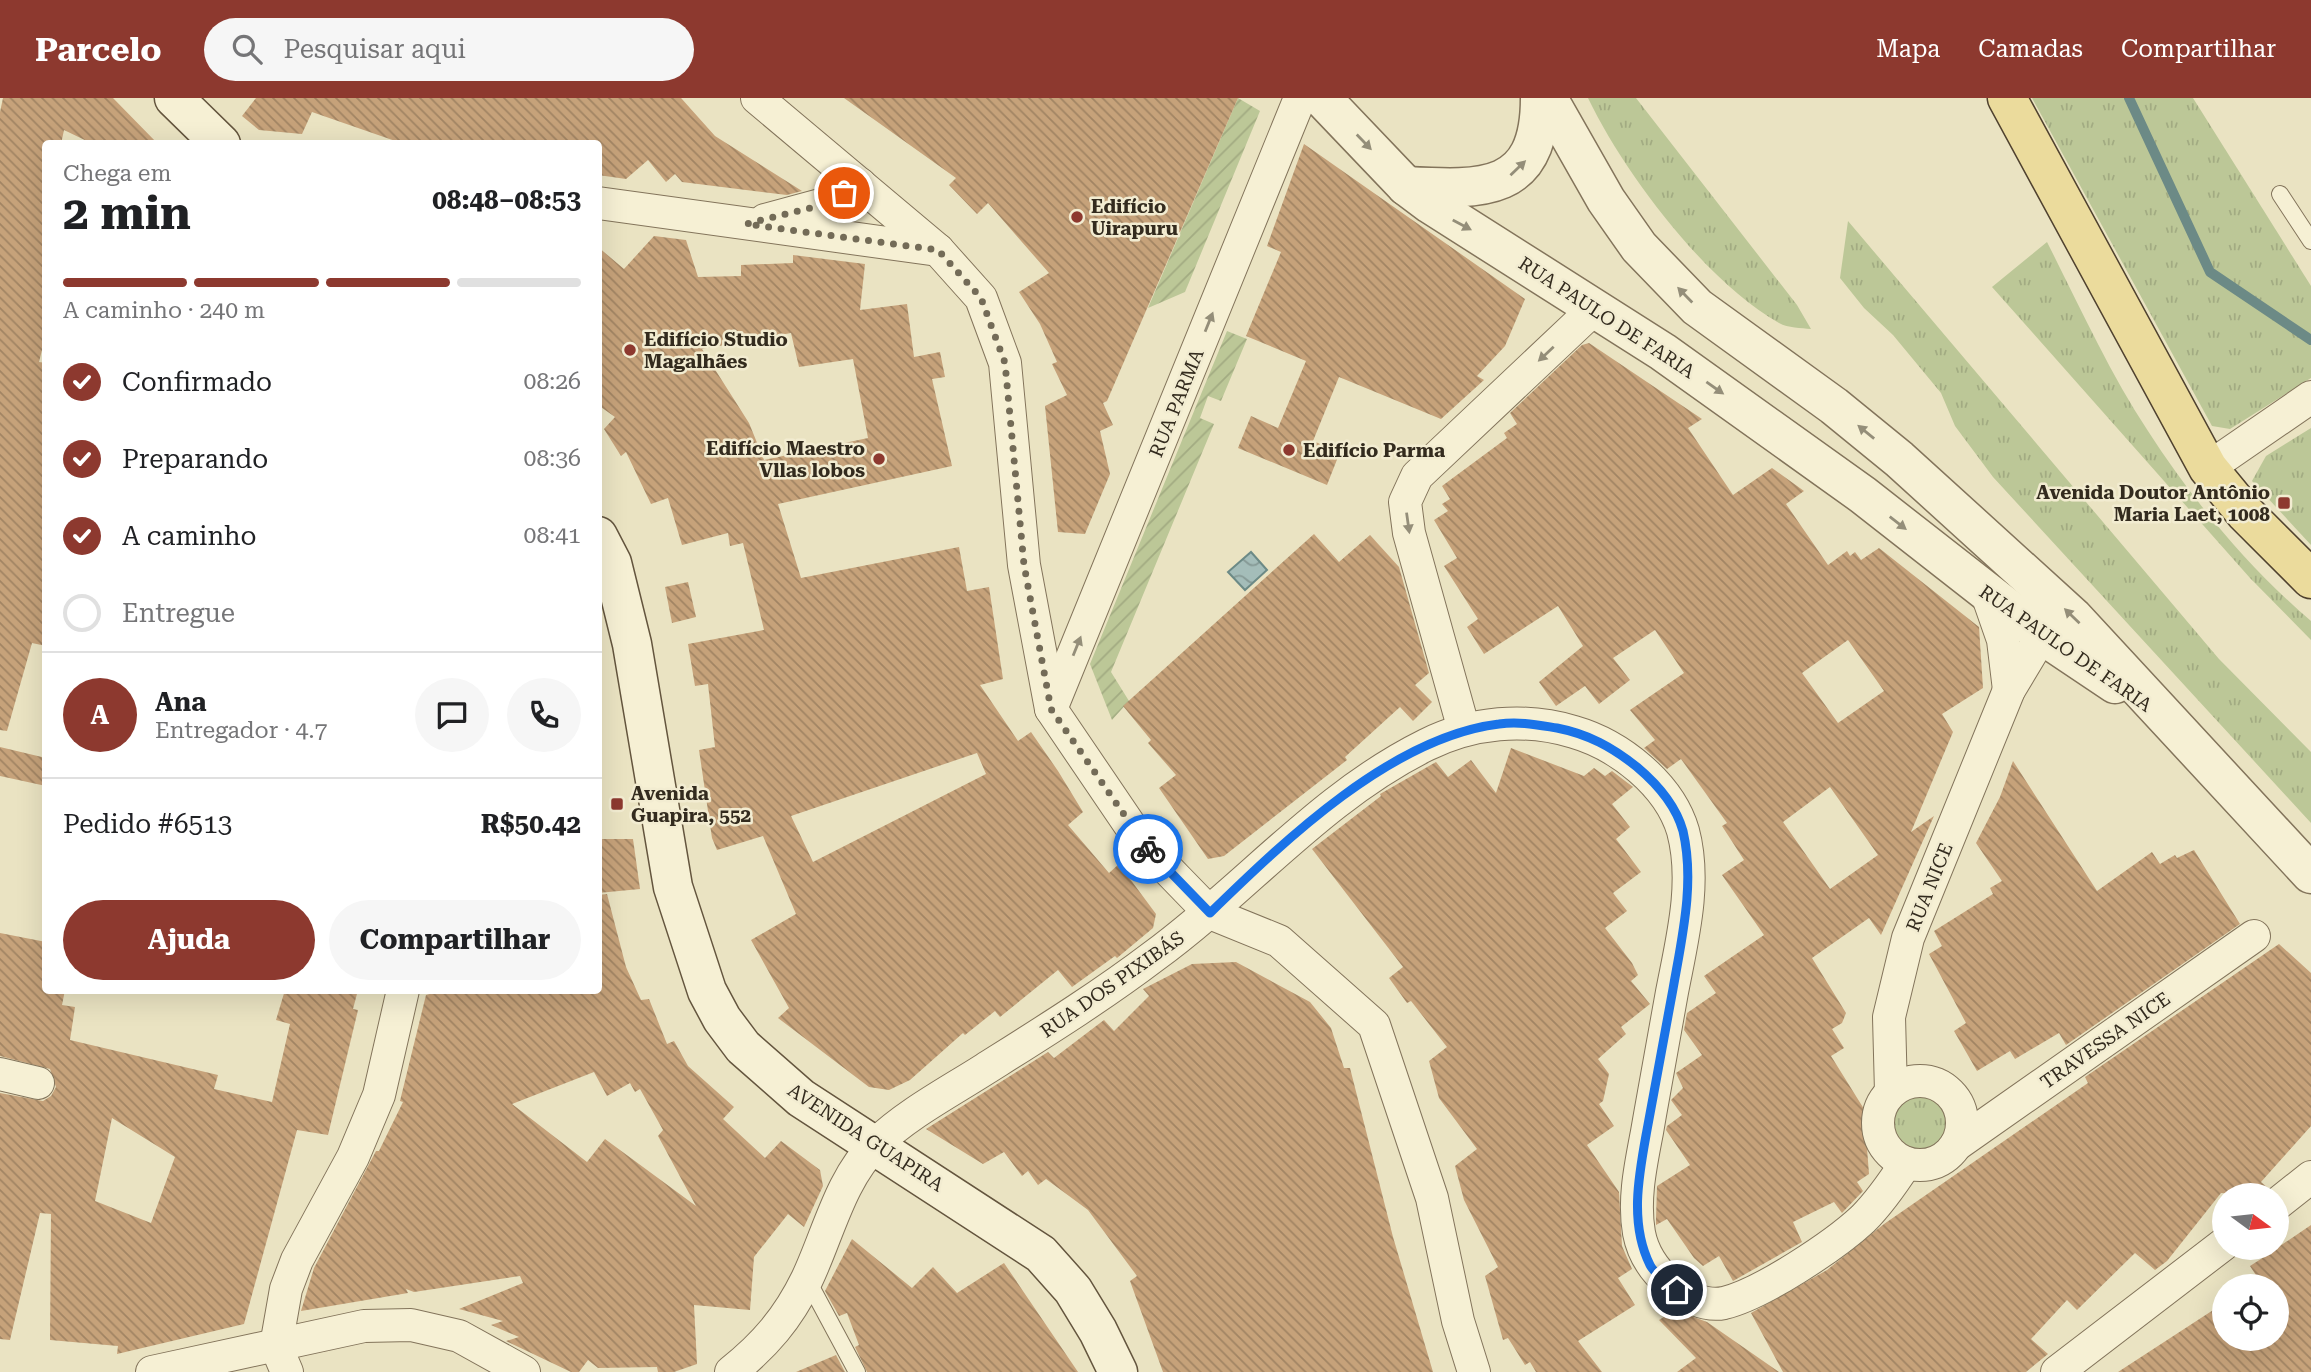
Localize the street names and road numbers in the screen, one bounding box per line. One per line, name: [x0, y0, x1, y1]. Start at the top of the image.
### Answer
street label: RUA PAULO DE FARIA: [1514, 252, 1700, 383]
street label: RUA PARMA: [1144, 345, 1209, 461]
street label: RUA PAULO DE FARIA: [1975, 580, 2157, 717]
street label: RUA NICE: [1901, 839, 1958, 935]
street label: RUA DOS PIXIBÁS: [1036, 926, 1189, 1043]
street label: TRAVESSA NICE: [2036, 987, 2175, 1094]
street label: AVENIDA GUAPIRA: [784, 1079, 948, 1197]

